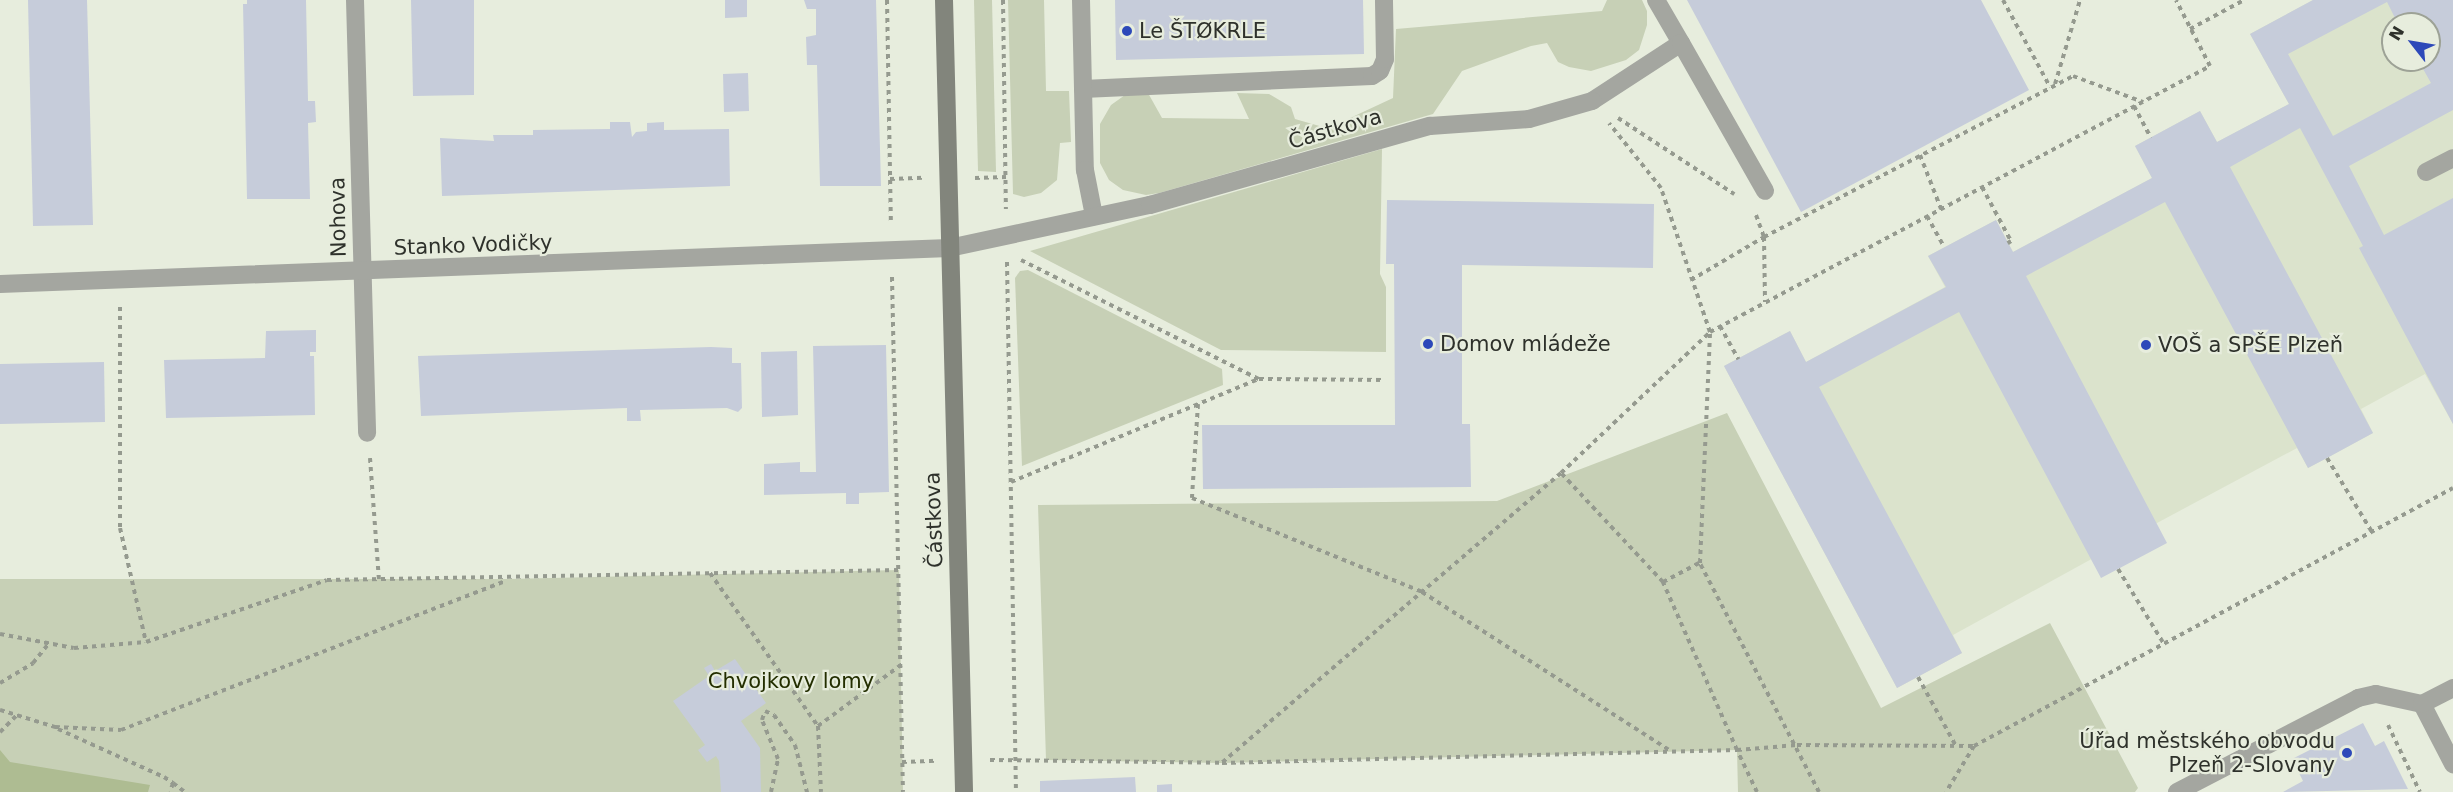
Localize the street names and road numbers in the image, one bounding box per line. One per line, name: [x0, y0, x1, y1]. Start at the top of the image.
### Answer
street label: Částkova: [1285, 104, 1385, 154]
street label: Nohova: [325, 177, 351, 257]
street label: Stanko Vodičky: [393, 230, 553, 260]
street label: Částkova: [920, 471, 948, 569]

